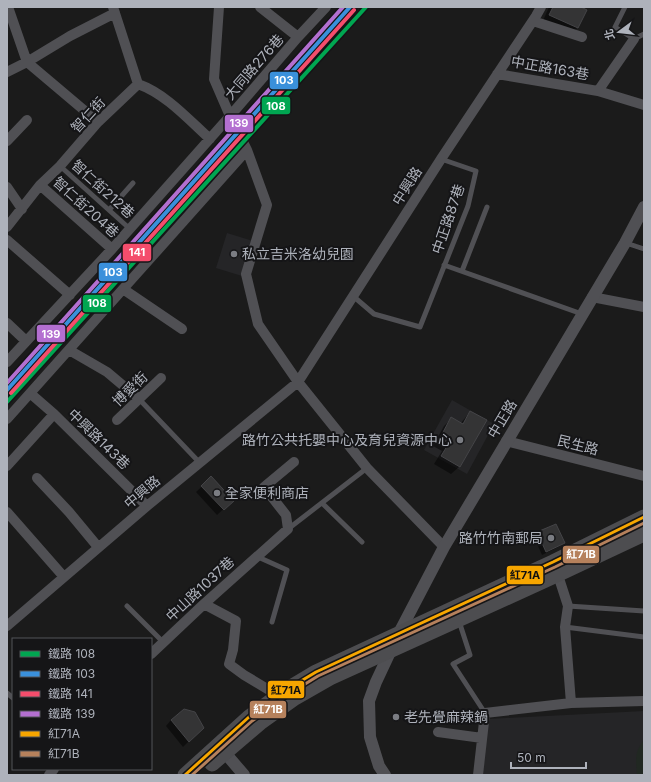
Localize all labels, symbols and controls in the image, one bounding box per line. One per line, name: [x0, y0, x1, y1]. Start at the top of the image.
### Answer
north arrow: [599, 12, 639, 52]
text: 北: [601, 27, 618, 42]
street label: 大同路276巷: [221, 31, 287, 103]
street label: 中正路163巷: [510, 52, 590, 83]
line badge: 103: [269, 71, 299, 90]
text: 103: [274, 73, 294, 87]
street label: 智仁街: [67, 94, 108, 136]
line badge: 108: [261, 96, 291, 115]
text: 108: [266, 99, 286, 113]
line badge: 139: [224, 114, 254, 133]
text: 139: [230, 116, 249, 130]
street label: 智仁街212巷: [68, 156, 138, 221]
street label: 中興路: [388, 163, 425, 208]
street label: 智仁街204巷: [50, 173, 123, 241]
street label: 中正路87巷: [428, 182, 467, 256]
line badge: 141: [122, 243, 152, 262]
text: 141: [129, 245, 146, 259]
place label: 私立吉米洛幼兒園: [242, 245, 354, 262]
marker: 私立吉米洛幼兒園: [229, 249, 239, 259]
line badge: 103: [98, 262, 128, 282]
text: 103: [103, 265, 123, 279]
line badge: 108: [82, 294, 112, 313]
text: 108: [87, 296, 107, 310]
line badge: 139: [36, 324, 66, 343]
text: 139: [42, 327, 61, 341]
street label: 博愛街: [109, 368, 151, 409]
street label: 中正路: [483, 396, 520, 441]
street label: 中興路143巷: [65, 405, 134, 472]
place label: 路竹公共托嬰中心及育兒資源中心: [242, 431, 452, 448]
street label: 民生路: [556, 431, 601, 458]
marker: 路竹公共托嬰中心及育兒資源中心: [455, 435, 465, 445]
street label: 中興路: [120, 472, 163, 512]
place label: 全家便利商店: [225, 484, 309, 501]
marker: 全家便利商店: [212, 488, 222, 498]
place label: 路竹竹南郵局: [459, 529, 543, 546]
marker: 路竹竹南郵局: [546, 533, 556, 543]
line badge: 紅71B: [562, 545, 600, 564]
text: 紅71B: [566, 547, 596, 561]
street label: 中山路1037巷: [162, 553, 237, 625]
line badge: 紅71A: [506, 565, 544, 585]
text: 紅71A: [510, 568, 540, 582]
legend: [12, 638, 152, 770]
text: 鐵路 108: [48, 646, 95, 661]
text: 鐵路 103: [48, 666, 95, 681]
line badge: 紅71A: [267, 680, 305, 699]
text: 紅71A: [271, 683, 301, 697]
text: 鐵路 141: [48, 686, 93, 701]
line badge: 紅71B: [249, 700, 287, 719]
text: 紅71B: [253, 702, 283, 716]
text: 鐵路 139: [48, 706, 95, 721]
place label: 老先覺麻辣鍋: [404, 708, 488, 725]
marker: 老先覺麻辣鍋: [391, 712, 401, 722]
text: 紅71A: [48, 726, 80, 741]
scale bar: [511, 744, 586, 770]
text: 紅71B: [48, 746, 80, 761]
text: 50 m: [517, 750, 546, 765]

